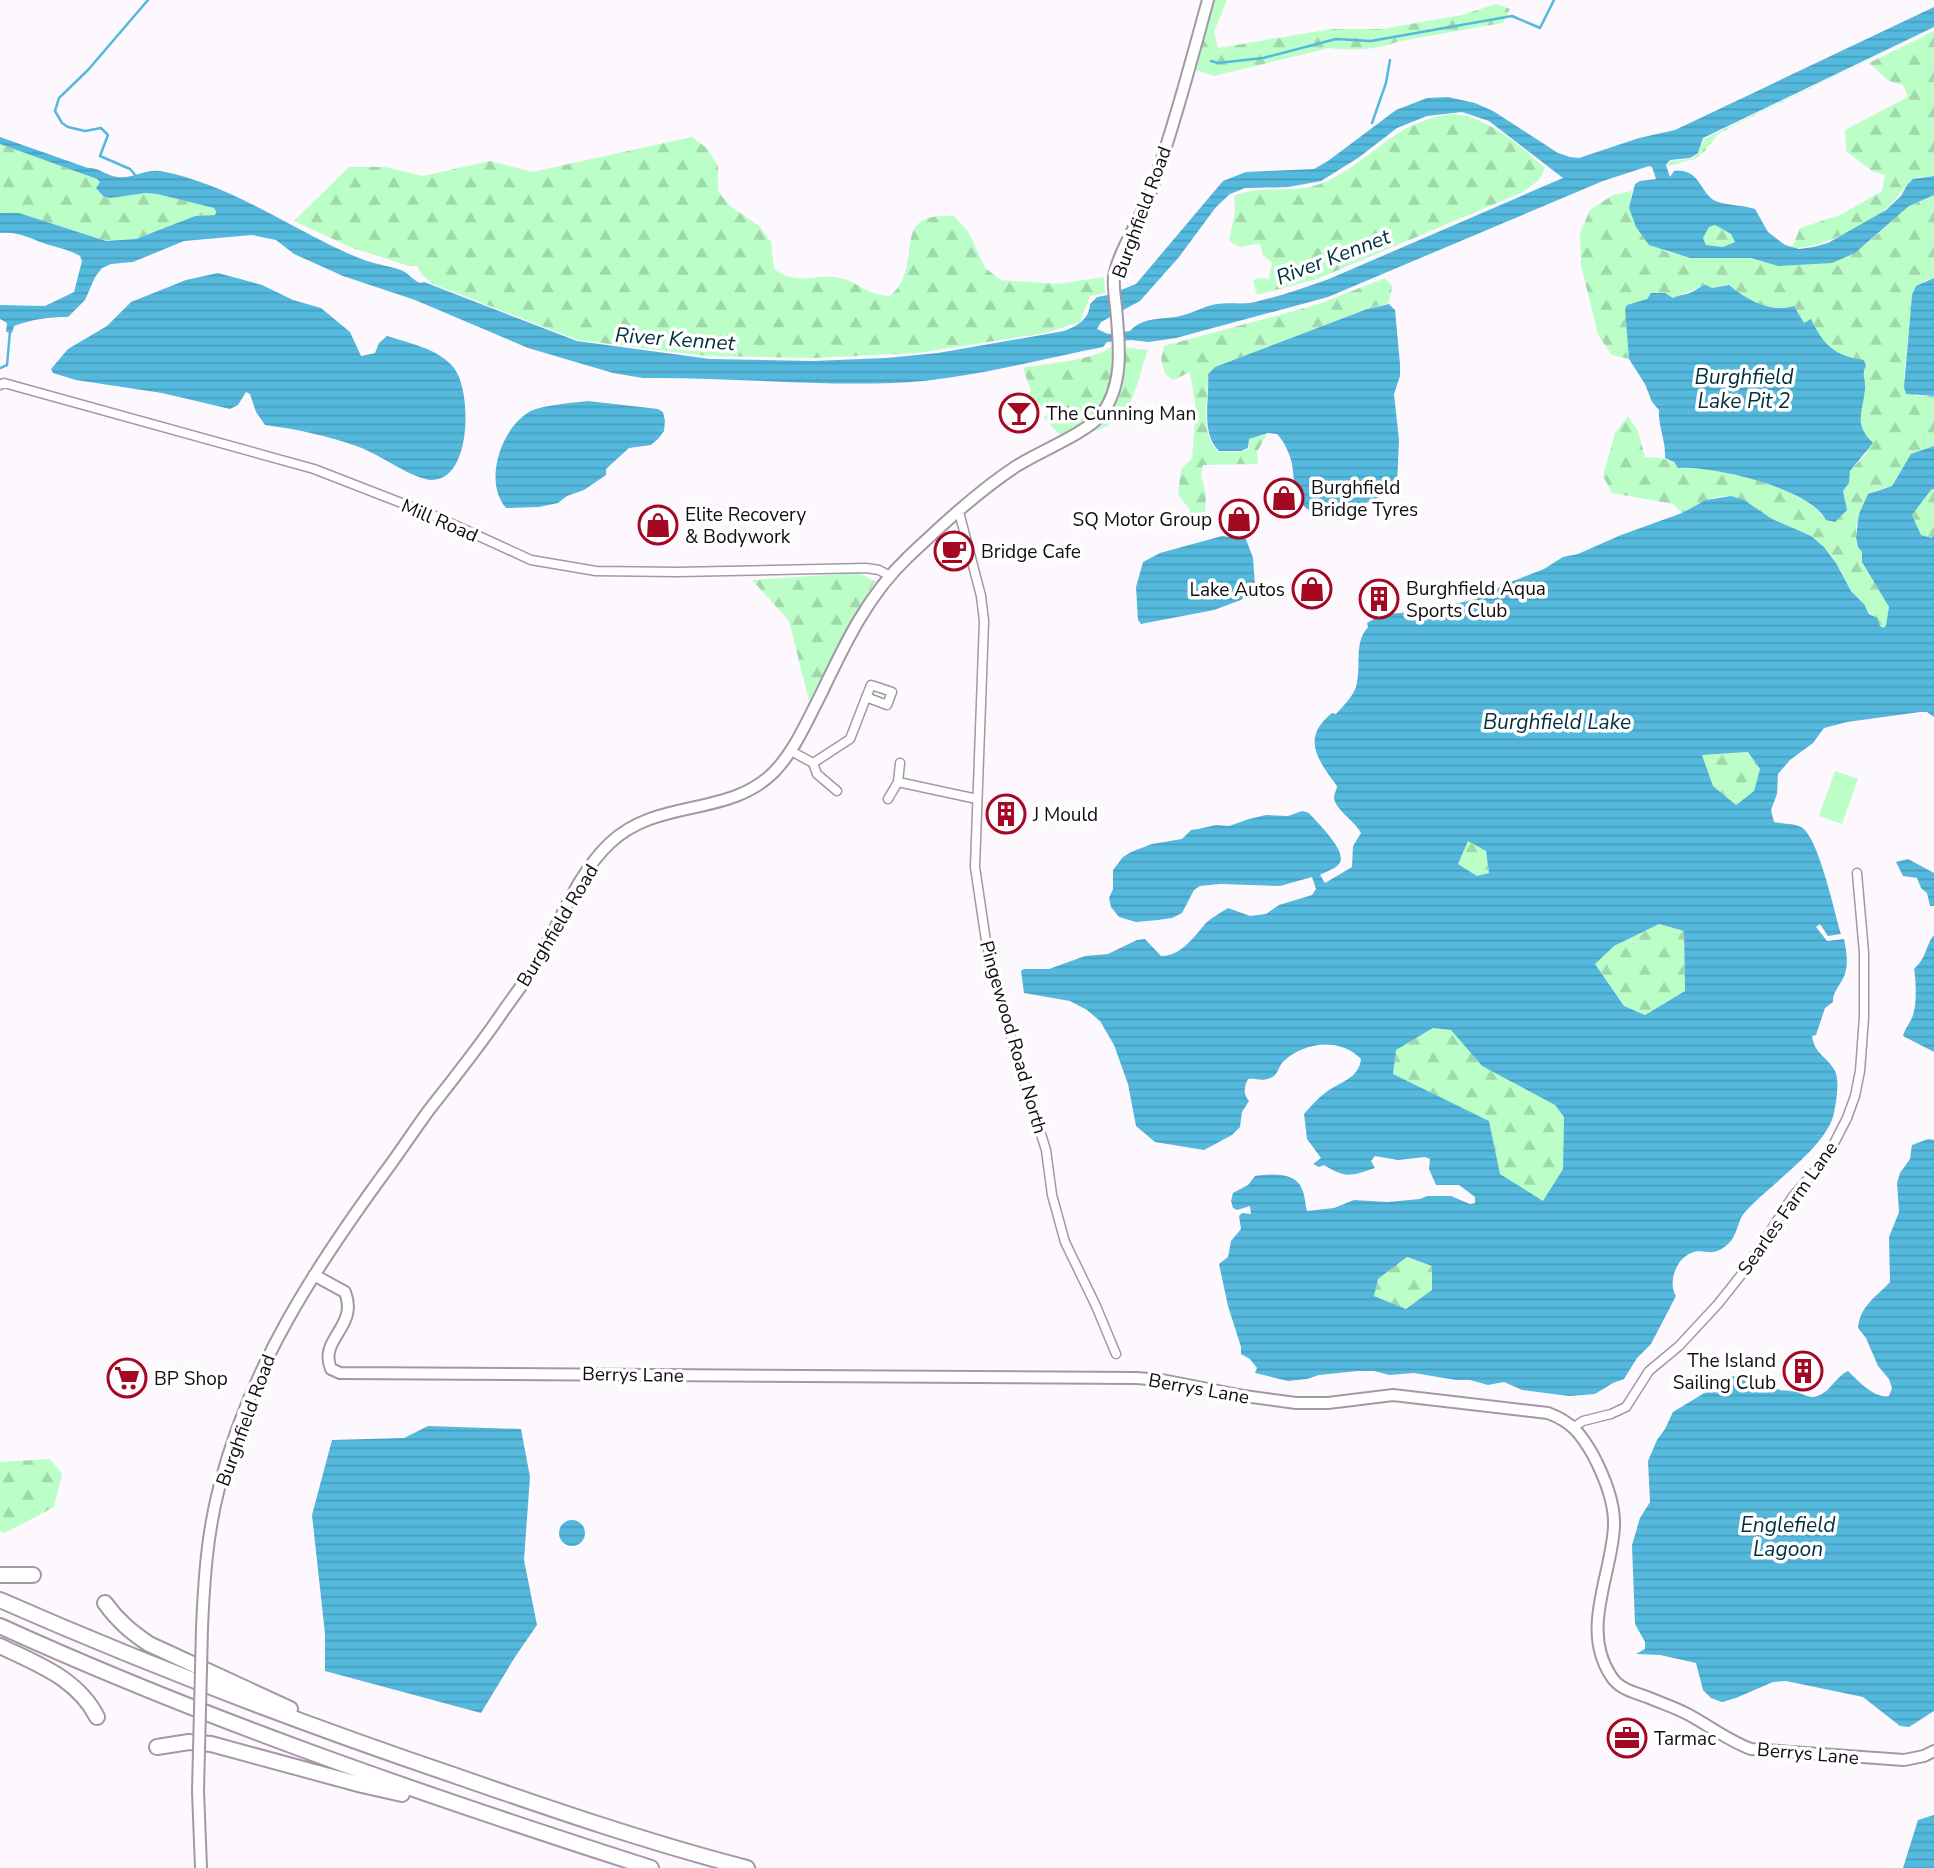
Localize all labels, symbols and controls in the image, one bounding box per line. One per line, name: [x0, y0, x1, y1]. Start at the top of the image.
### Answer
street label: Burghfield Road: [1106, 143, 1178, 282]
water label: River Kennet: [1272, 222, 1395, 292]
water label: River Kennet: [614, 321, 737, 357]
water label: Burghfield Lake Pit 2: [1695, 363, 1794, 415]
bar icon: The Cunning Man: [998, 392, 1040, 434]
place label: The Cunning Man: [1046, 401, 1196, 427]
place label: Burghfield Bridge Tyres: [1311, 475, 1418, 523]
shop icon: Burghfield Bridge Tyres: [1263, 477, 1305, 519]
street label: Mill Road: [397, 493, 482, 549]
shop icon: SQ Motor Group: [1218, 498, 1260, 540]
place label: Elite Recovery & Bodywork: [685, 502, 806, 550]
shop icon: Elite Recovery & Bodywork: [637, 504, 679, 546]
place label: SQ Motor Group: [1073, 507, 1212, 533]
cafe icon: Bridge Cafe: [933, 530, 975, 572]
place label: Bridge Cafe: [981, 539, 1081, 565]
shop icon: Lake Autos: [1291, 568, 1333, 610]
place label: Burghfield Aqua Sports Club: [1406, 576, 1546, 624]
place label: Lake Autos: [1190, 577, 1285, 603]
building icon: Burghfield Aqua Sports Club: [1358, 578, 1400, 620]
water label: Burghfield Lake: [1483, 708, 1631, 736]
building icon: J Mould: [985, 793, 1027, 835]
place label: J Mould: [1032, 802, 1098, 828]
street label: Burghfield Road: [511, 859, 605, 992]
street label: Pingewood Road North: [973, 938, 1053, 1137]
street label: Searles Farm Lane: [1732, 1137, 1844, 1281]
place label: The Island Sailing Club: [1673, 1348, 1776, 1396]
building icon: The Island Sailing Club: [1782, 1350, 1824, 1392]
street label: Burghfield Road: [210, 1351, 282, 1490]
supermarket icon: BP Shop: [106, 1357, 148, 1399]
street label: Berrys Lane: [582, 1361, 684, 1389]
place label: BP Shop: [154, 1366, 228, 1392]
street label: Berrys Lane: [1146, 1367, 1251, 1411]
water label: Englefield Lagoon: [1741, 1511, 1836, 1563]
office icon: Tarmac: [1606, 1717, 1648, 1759]
place label: Tarmac: [1654, 1726, 1716, 1752]
street label: Berrys Lane: [1756, 1737, 1860, 1771]

